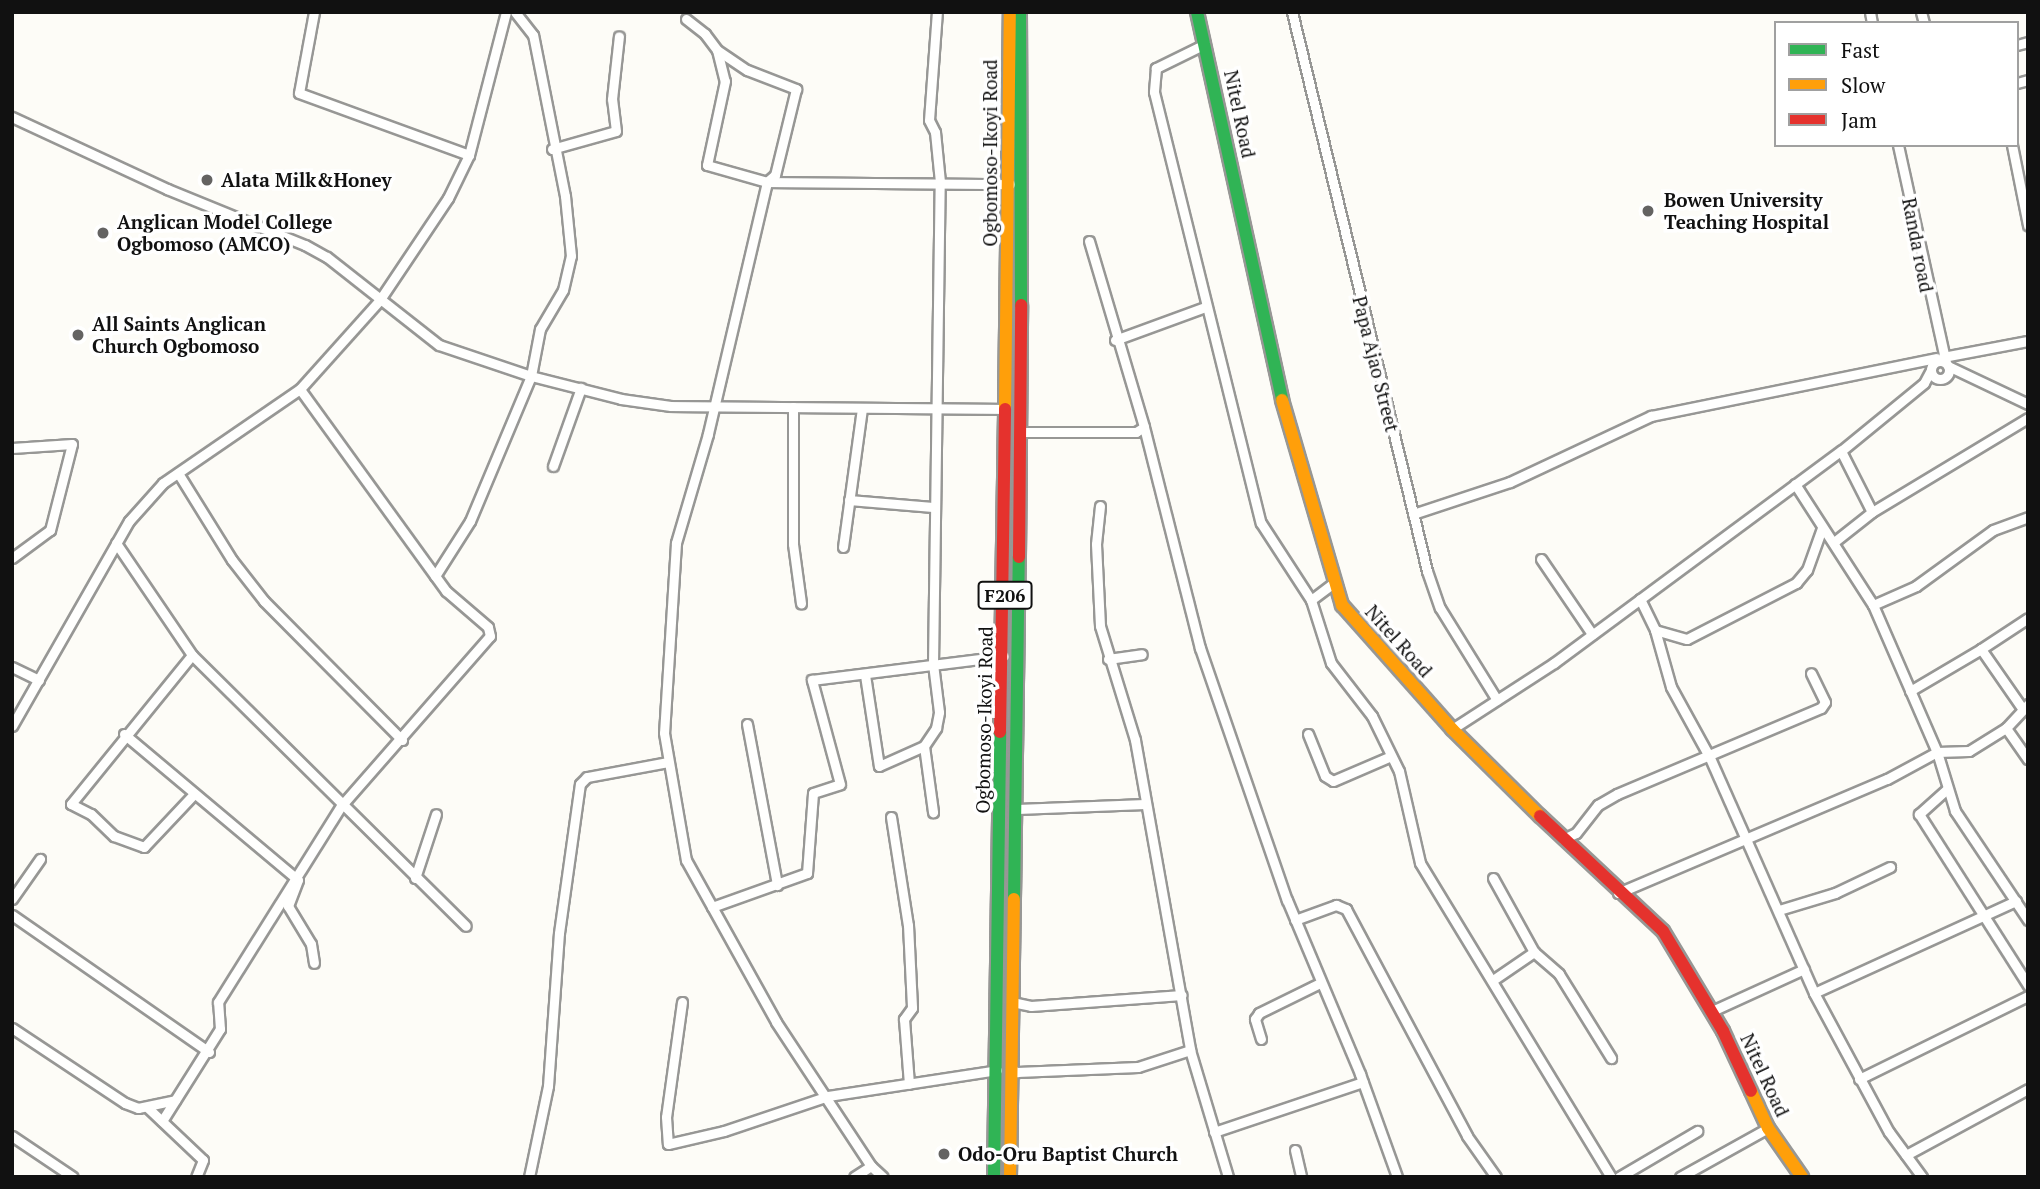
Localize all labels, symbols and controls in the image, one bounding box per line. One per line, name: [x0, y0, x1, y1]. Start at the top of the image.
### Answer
legend: [1774, 21, 2019, 147]
text: Fast: [1841, 36, 1880, 64]
street label: Ogbomoso-Ikoyi Road: [979, 59, 1001, 247]
street label: Nitel Road: [1220, 68, 1260, 160]
text: Slow: [1841, 71, 1885, 99]
text: Jam: [1841, 106, 1877, 134]
place label: Alata Milk&Honey: [221, 169, 391, 191]
marker: Alata Milk&Honey: [199, 172, 215, 188]
place label: Bowen University Teaching Hospital: [1664, 189, 1829, 233]
street label: Randa road: [1898, 196, 1938, 294]
marker: Bowen University Teaching Hospital: [1638, 201, 1658, 221]
place label: Anglican Model College Ogbomoso (AMCO): [117, 211, 333, 255]
marker: Anglican Model College Ogbomoso (AMCO): [95, 225, 111, 241]
street label: Papa Ajao Street: [1348, 293, 1404, 435]
place label: All Saints Anglican Church Ogbomoso: [92, 313, 266, 357]
marker: All Saints Anglican Church Ogbomoso: [70, 327, 86, 343]
road number: F206: [977, 580, 1033, 610]
street label: Nitel Road: [1361, 600, 1437, 682]
street label: Ogbomoso-Ikoyi Road: [971, 626, 997, 814]
street label: Nitel Road: [1736, 1030, 1794, 1120]
place label: Odo-Oru Baptist Church: [958, 1143, 1178, 1165]
marker: Odo-Oru Baptist Church: [936, 1146, 952, 1162]

